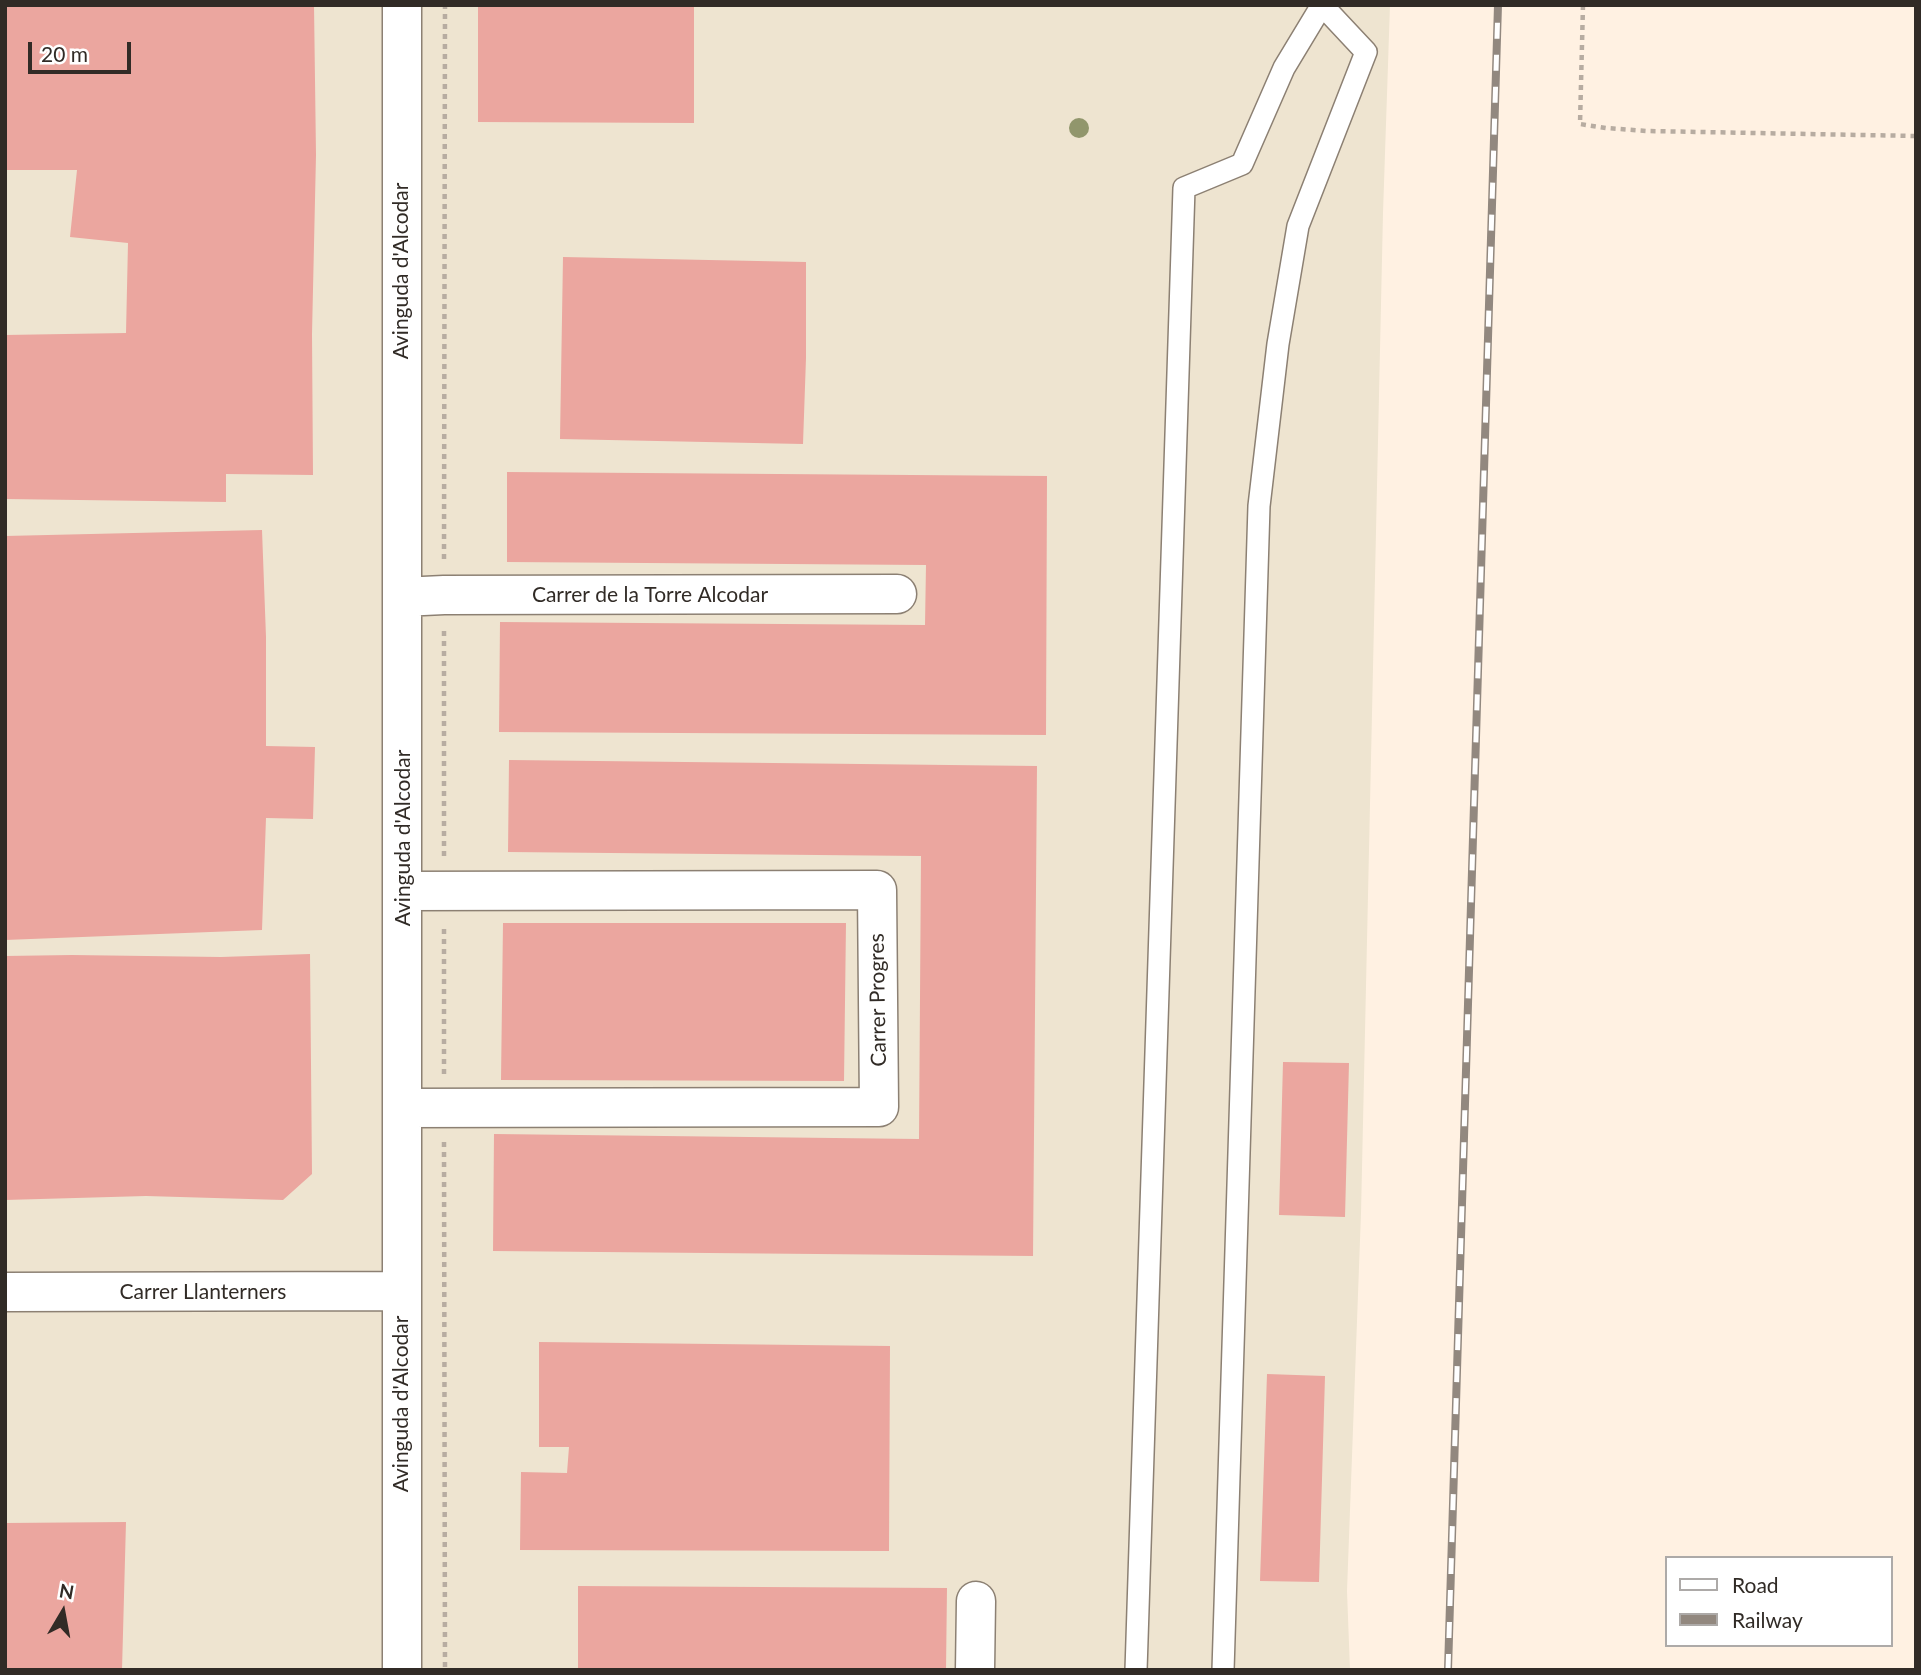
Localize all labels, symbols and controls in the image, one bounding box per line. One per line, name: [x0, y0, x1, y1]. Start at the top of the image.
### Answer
scale bar: [32, 28, 135, 72]
text: 20 m: [41, 41, 88, 66]
street label: Avinguda d'Alcodar: [388, 183, 414, 359]
street label: Carrer de la Torre Alcodar: [532, 582, 768, 608]
street label: Avinguda d'Alcodar: [390, 750, 416, 926]
street label: Carrer Progres: [864, 933, 892, 1067]
street label: Carrer Llanterners: [120, 1279, 286, 1305]
street label: Avinguda d'Alcodar: [388, 1316, 414, 1492]
legend: [1666, 1556, 1893, 1647]
text: Road: [1732, 1572, 1779, 1597]
north arrow: [28, 1577, 98, 1647]
text: N: [58, 1578, 76, 1603]
text: Railway: [1732, 1607, 1803, 1632]

